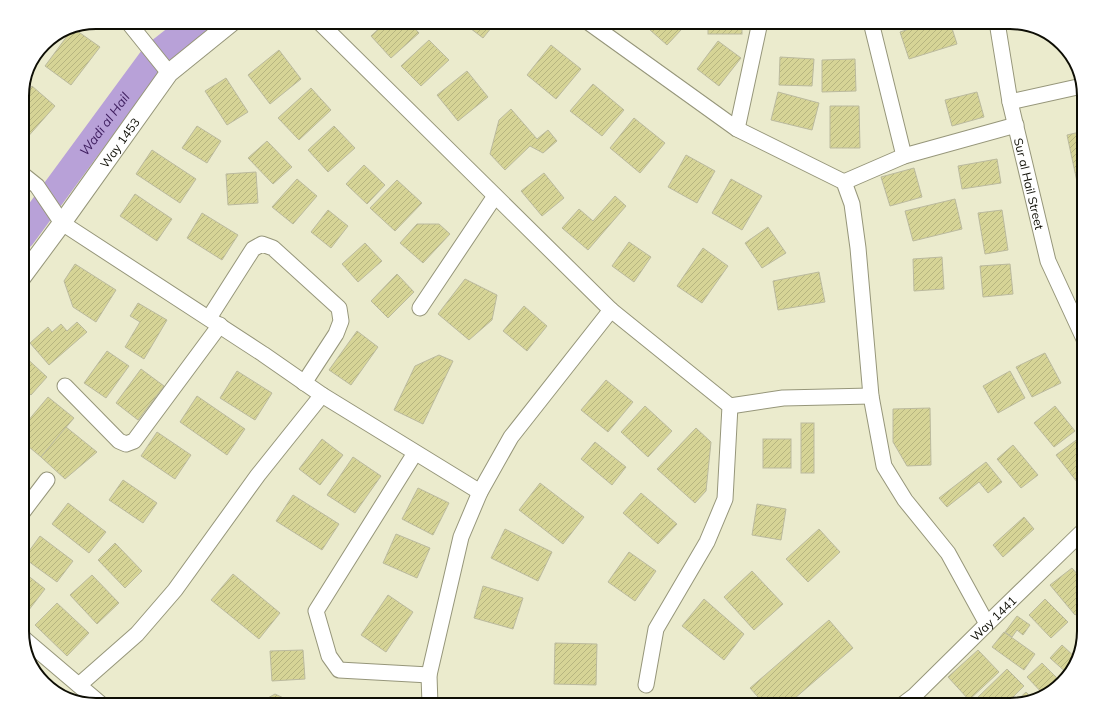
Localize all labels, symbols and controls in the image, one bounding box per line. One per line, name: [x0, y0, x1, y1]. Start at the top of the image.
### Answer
water label: Wadi al Hail: [76, 89, 133, 159]
street label: Way 1453: [96, 115, 142, 171]
street label: Sur al Hail Street: [1011, 136, 1048, 231]
street label: Way 1441: [967, 592, 1019, 644]

